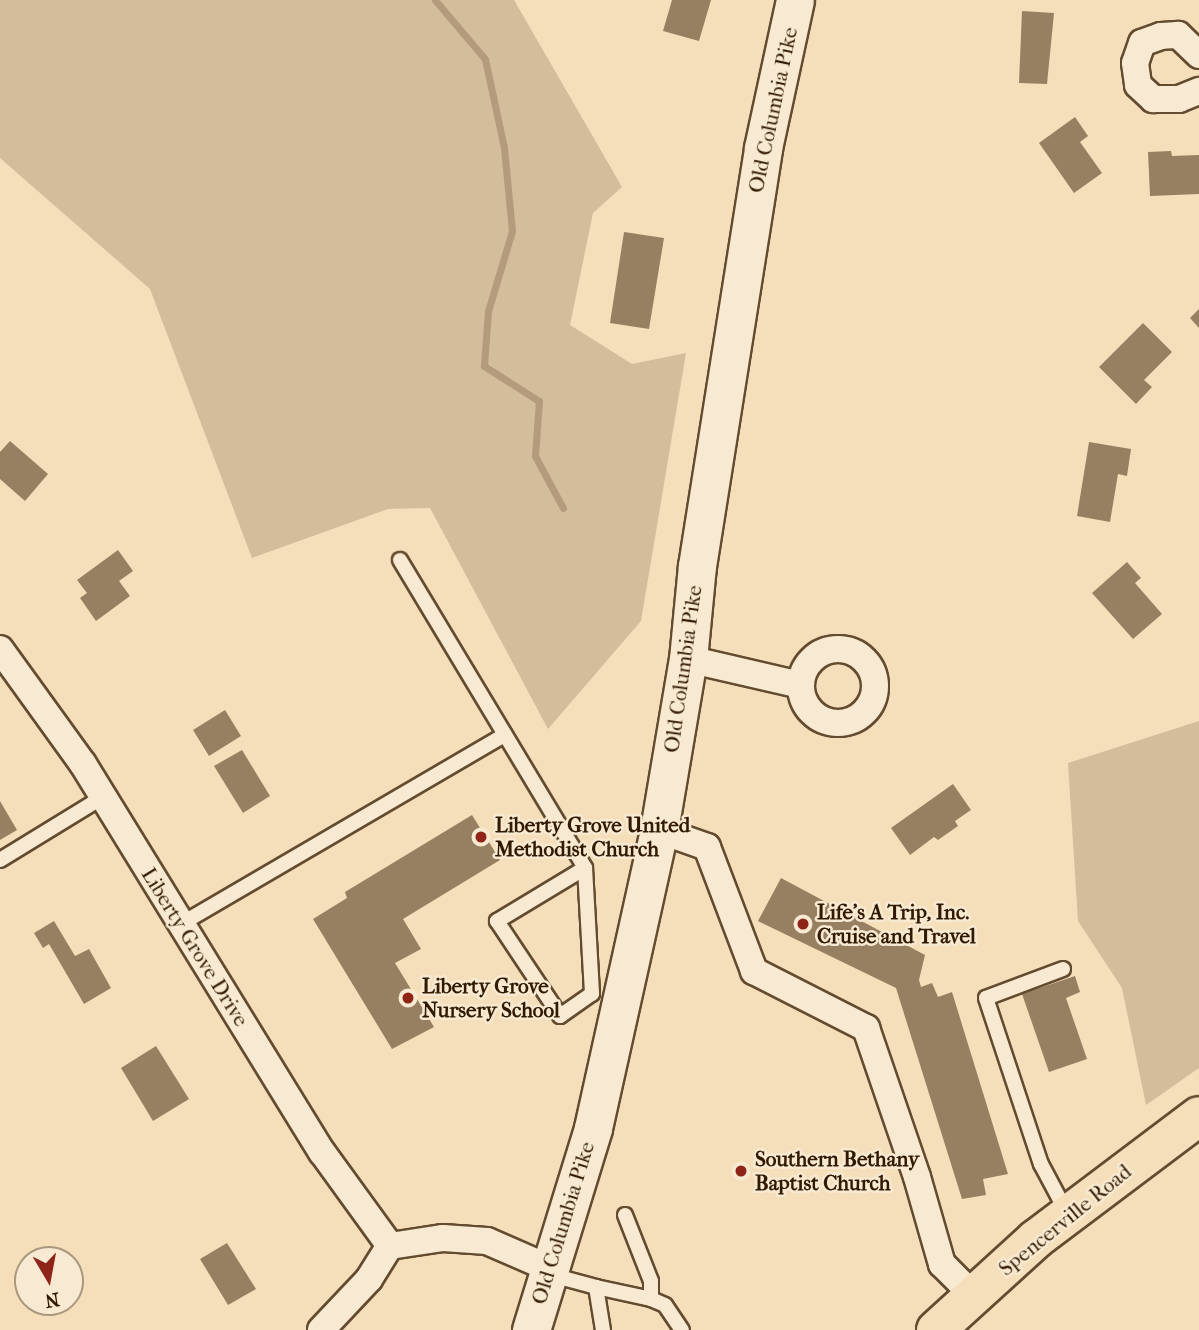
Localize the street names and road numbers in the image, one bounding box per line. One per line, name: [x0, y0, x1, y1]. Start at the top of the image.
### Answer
street label: Old Columbia Pike: [743, 25, 803, 195]
street label: Old Columbia Pike: [659, 584, 707, 754]
street label: Liberty Grove Drive: [136, 863, 254, 1031]
street label: Old Columbia Pike: [526, 1139, 600, 1307]
street label: Spencerville Road: [994, 1159, 1136, 1281]

